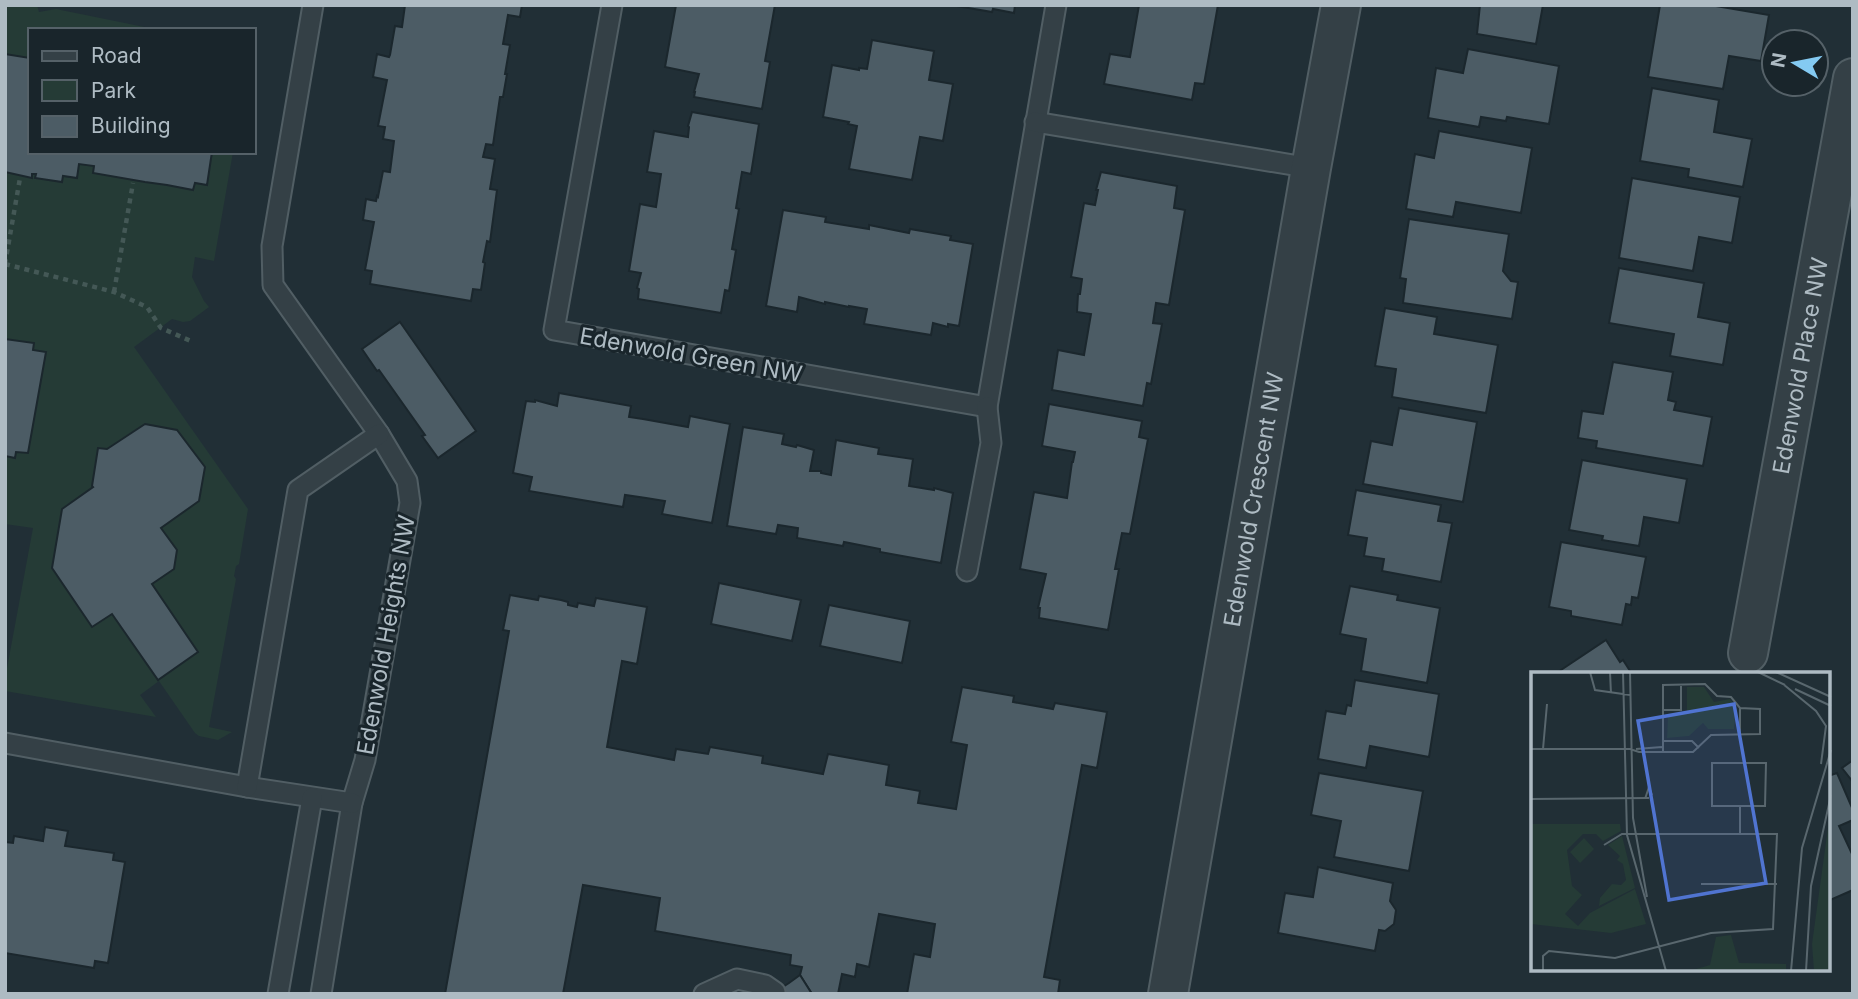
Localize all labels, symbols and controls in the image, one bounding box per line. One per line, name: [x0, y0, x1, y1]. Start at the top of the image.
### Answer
legend: [28, 28, 256, 154]
north arrow: [1760, 28, 1830, 98]
text: Road: [91, 43, 142, 68]
text: N: [1766, 51, 1791, 69]
text: Park: [91, 78, 136, 103]
text: Building: [91, 113, 171, 138]
street label: Edenwold Place NW: [1767, 255, 1834, 476]
street label: Edenwold Green NW: [578, 322, 805, 388]
street label: Edenwold Crescent NW: [1218, 369, 1290, 629]
street label: Edenwold Heights NW: [351, 513, 421, 757]
inset map: [1531, 672, 1830, 971]

